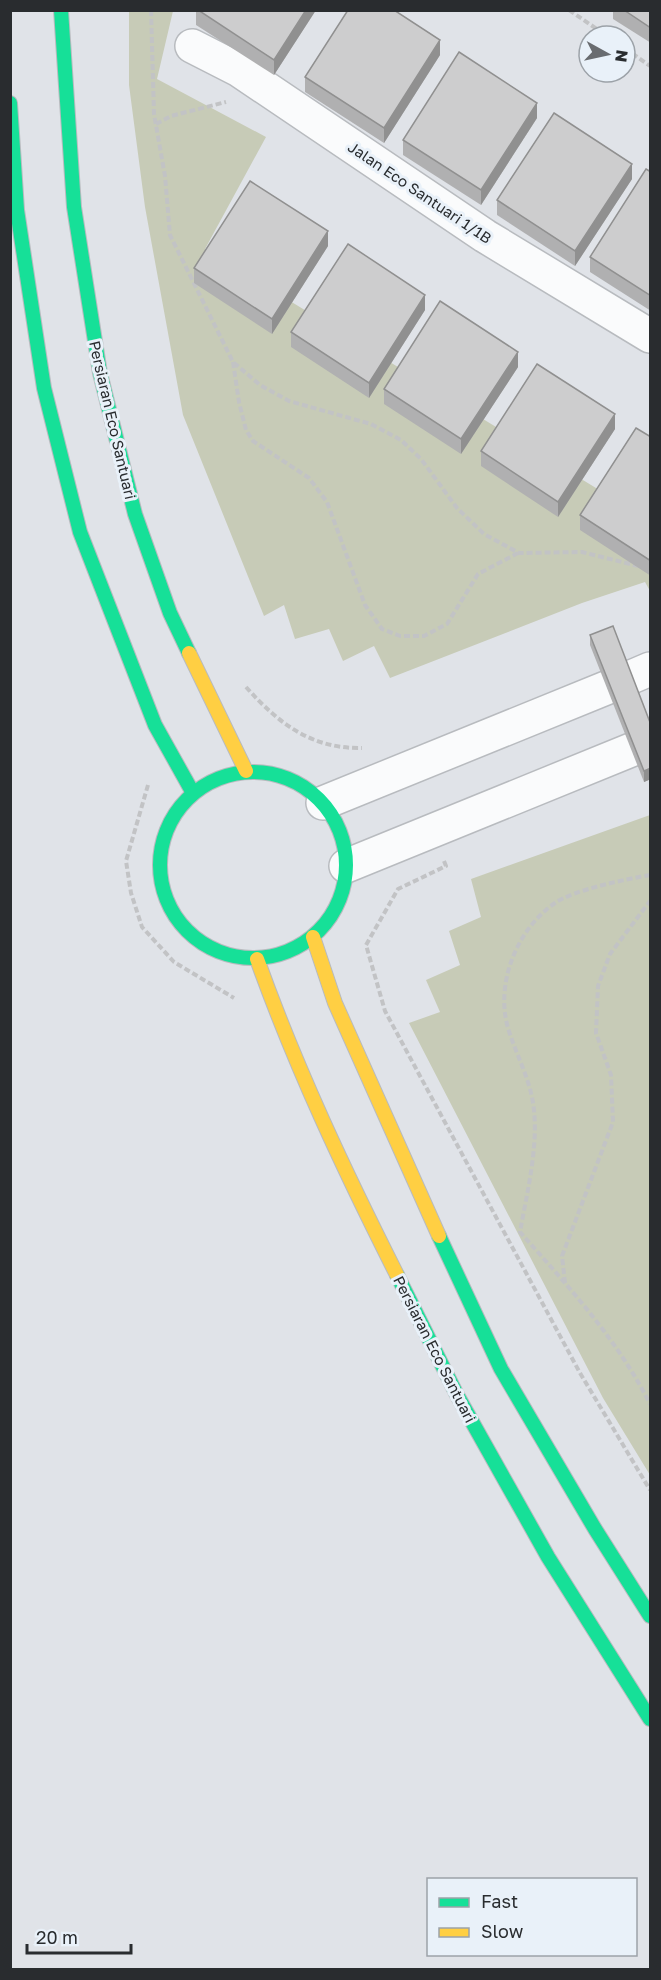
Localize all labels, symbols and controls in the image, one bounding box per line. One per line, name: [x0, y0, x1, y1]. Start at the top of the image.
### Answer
north arrow: [577, 24, 637, 84]
text: N: [611, 49, 633, 64]
street label: Jalan Eco Santuari 1/1B: [345, 137, 495, 247]
street label: Persiaran Eco Santuari: [86, 339, 140, 501]
street label: Persiaran Eco Santuari: [390, 1273, 480, 1425]
legend: [427, 1878, 637, 1956]
text: Fast: [481, 1890, 518, 1912]
scale bar: [27, 1917, 130, 1955]
text: Slow: [481, 1920, 524, 1942]
text: 20 m: [36, 1926, 78, 1948]

